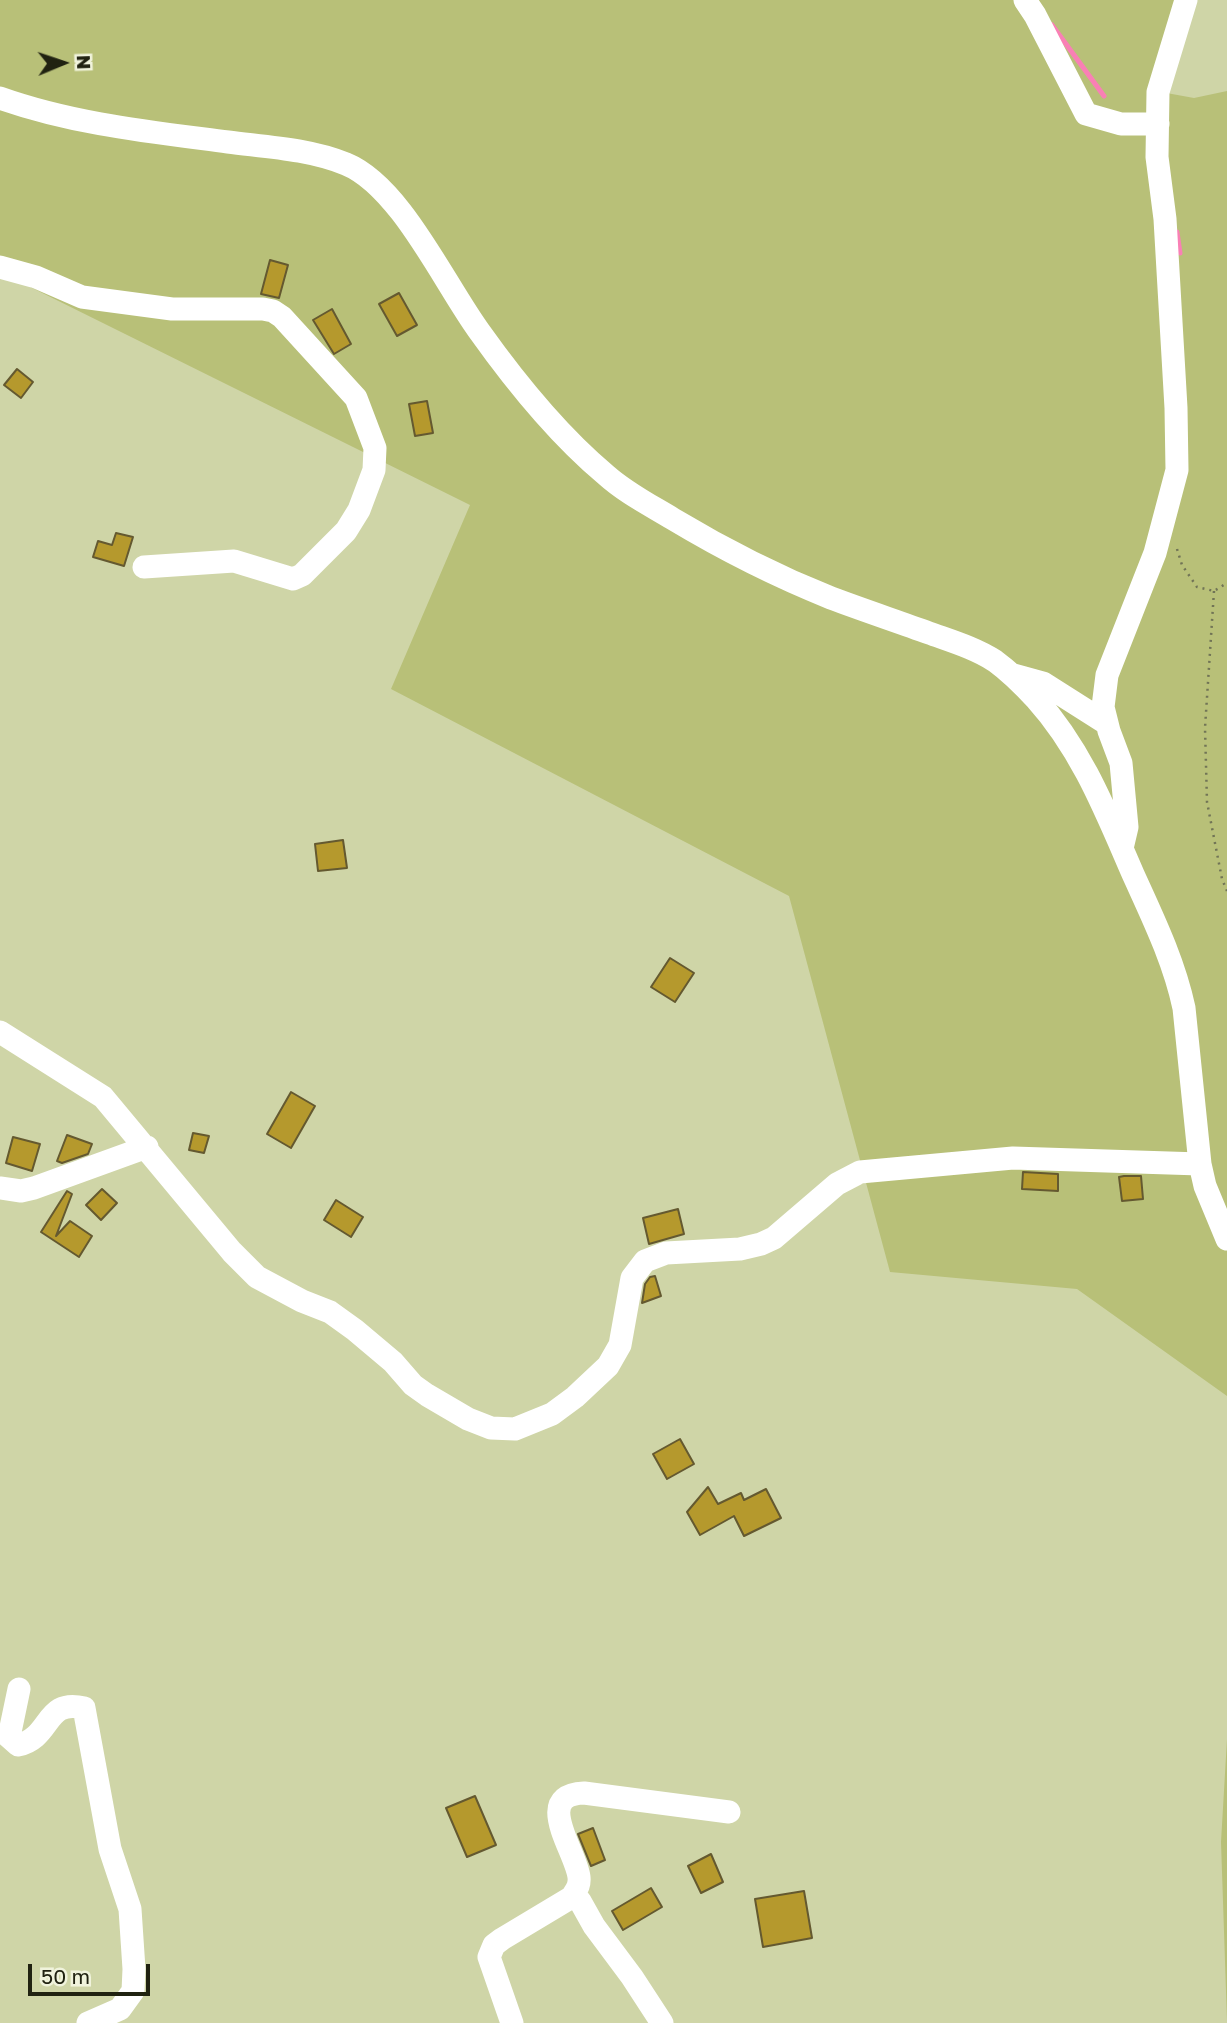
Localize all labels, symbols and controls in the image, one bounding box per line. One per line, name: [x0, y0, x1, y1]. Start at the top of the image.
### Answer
north arrow: [28, 28, 98, 98]
text: N: [73, 55, 96, 70]
scale bar: [32, 1950, 154, 1994]
text: 50 m: [41, 1963, 90, 1989]

